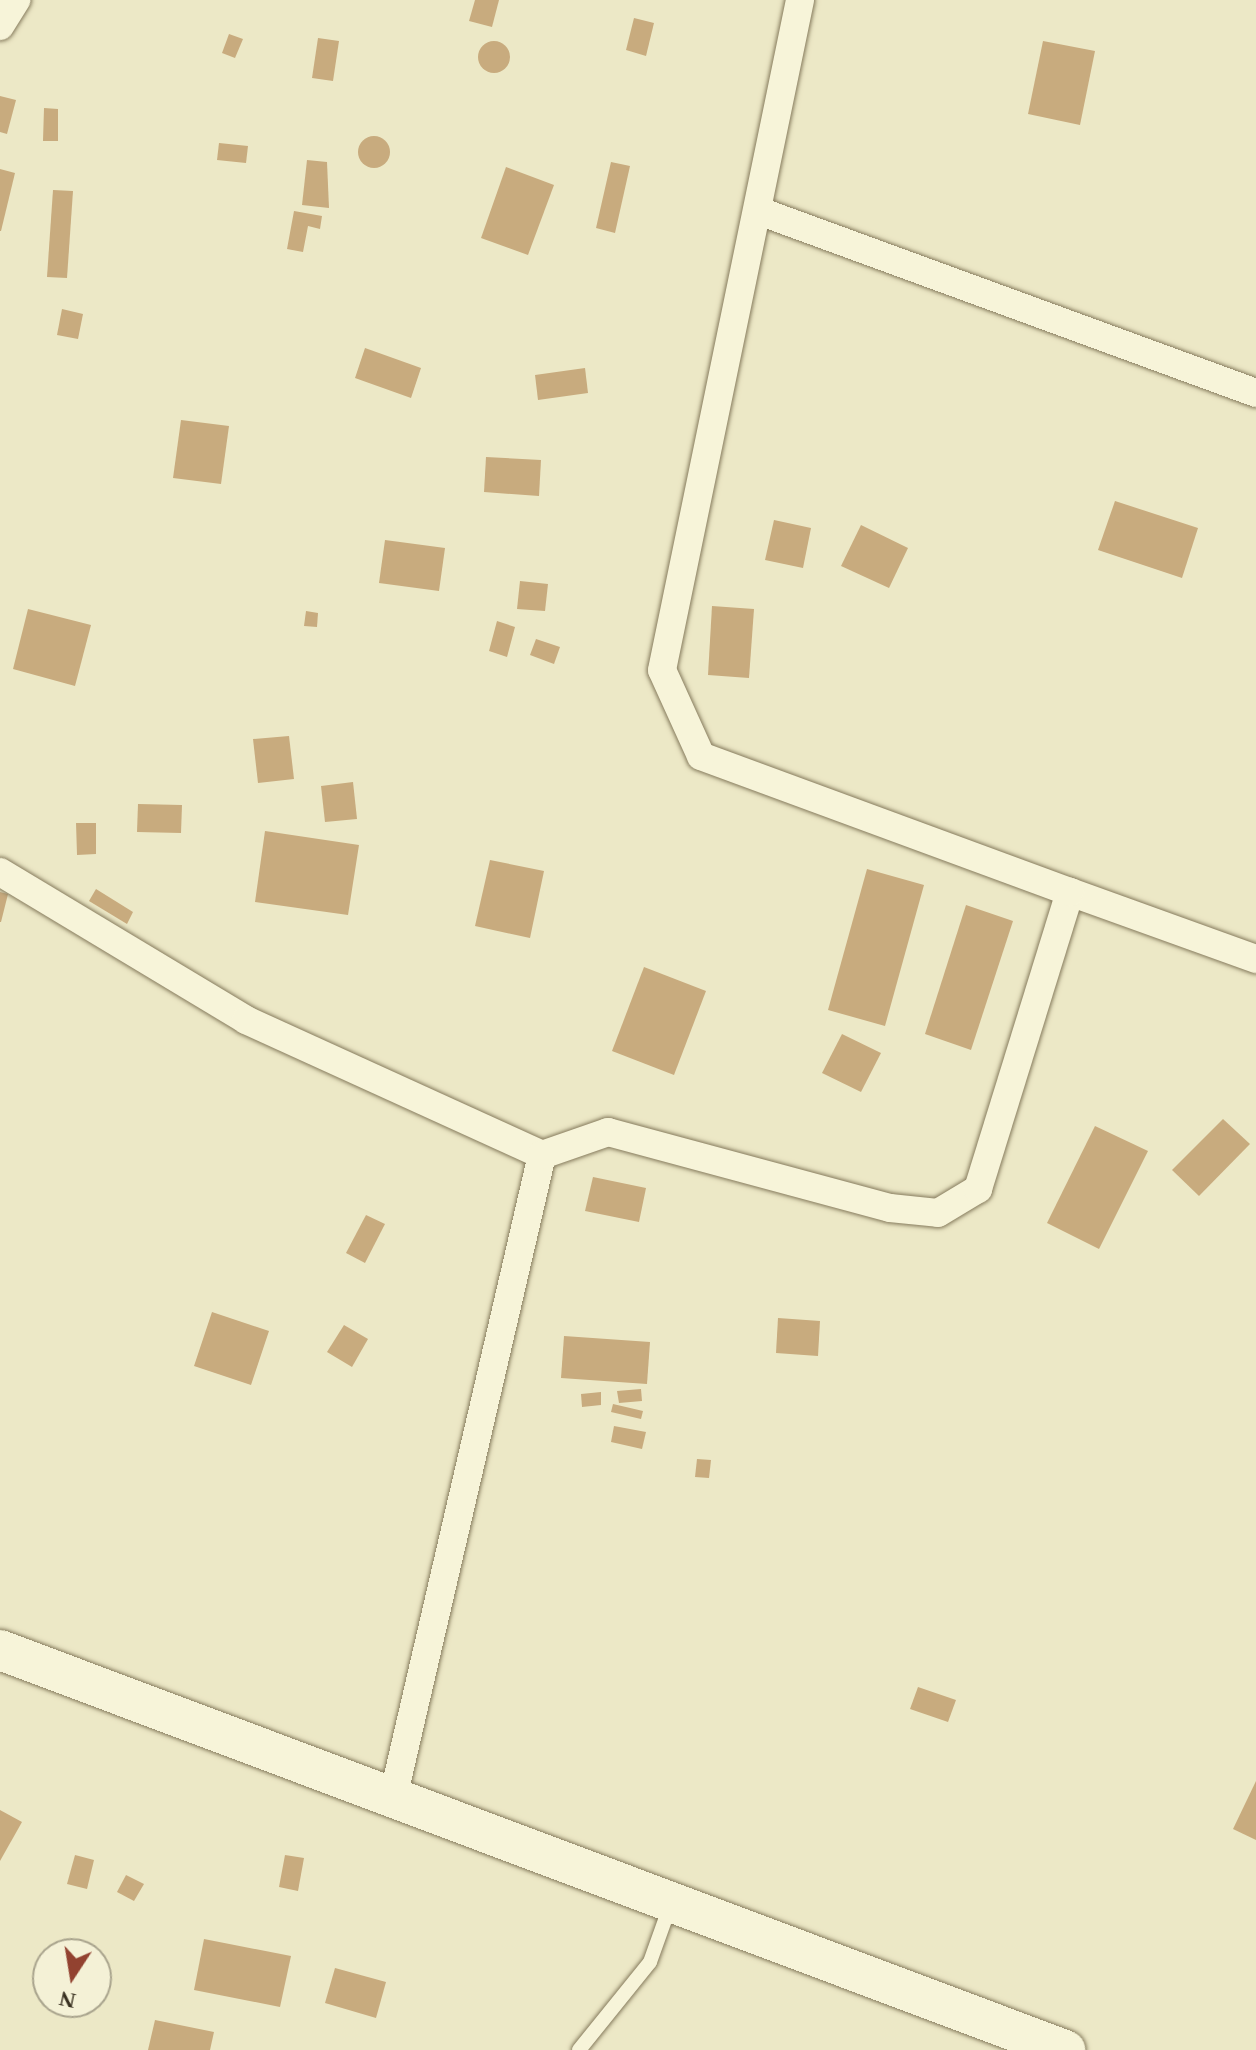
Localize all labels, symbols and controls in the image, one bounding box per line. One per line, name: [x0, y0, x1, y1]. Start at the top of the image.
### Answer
north arrow: [32, 1938, 112, 2018]
text: N: [57, 1986, 78, 2014]

